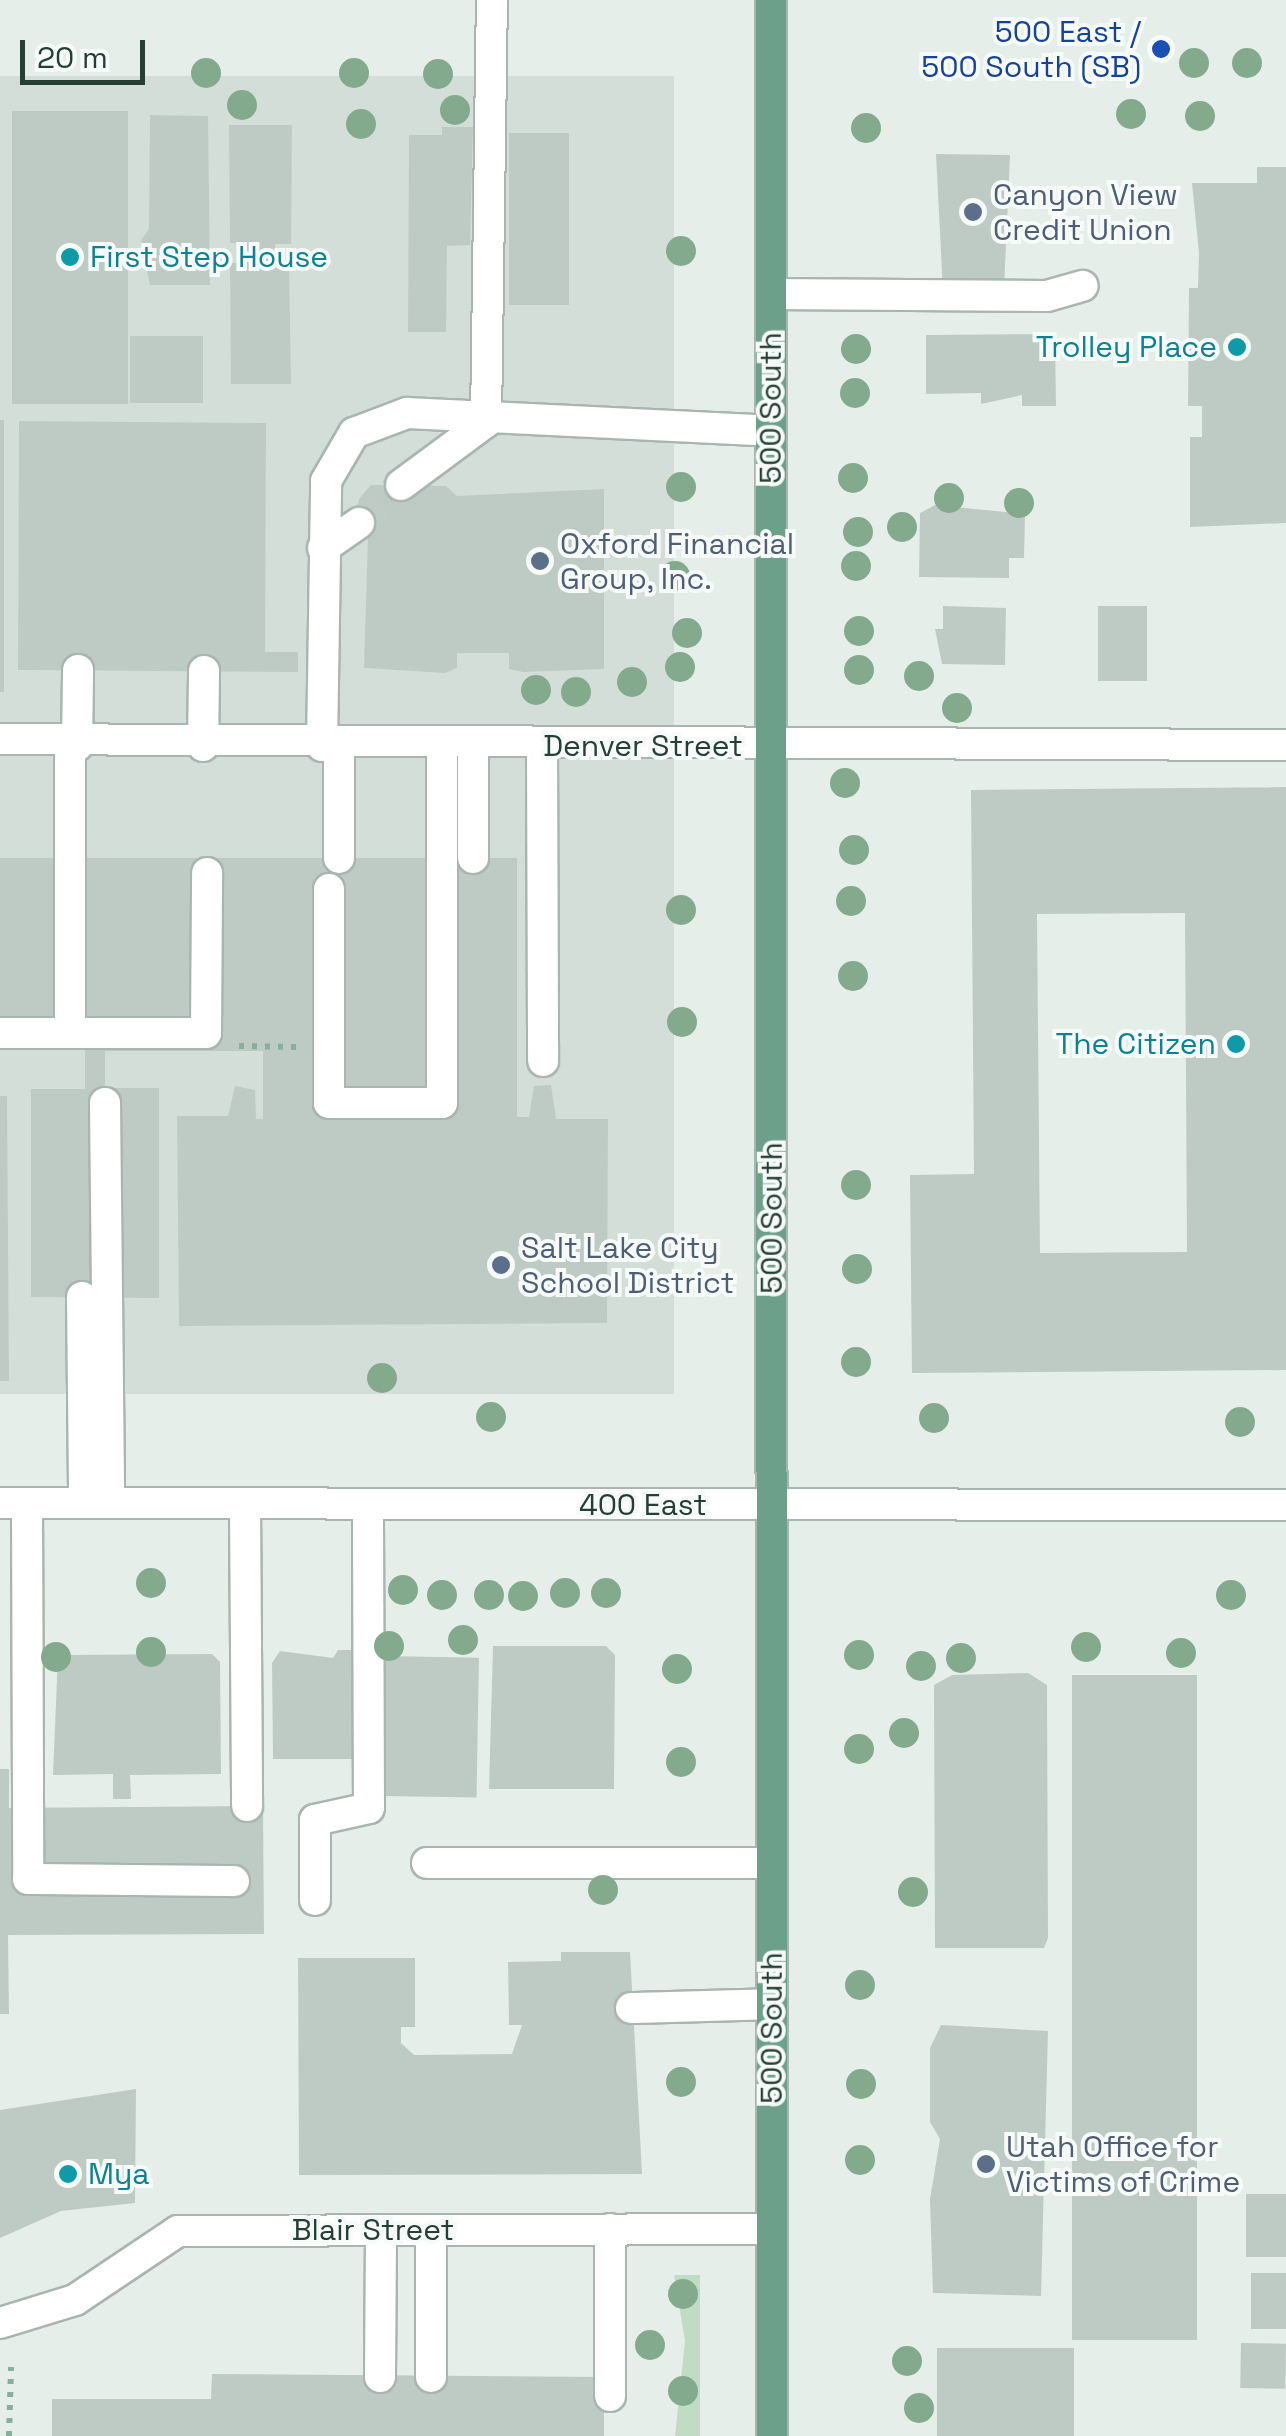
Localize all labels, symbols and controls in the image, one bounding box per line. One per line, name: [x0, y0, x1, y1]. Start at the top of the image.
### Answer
place label: 500 East / 500 South (SB): [921, 14, 1141, 84]
scale bar: [25, 20, 150, 82]
text: 20 m: [37, 38, 108, 77]
marker: 500 East / 500 South (SB): [1150, 38, 1172, 60]
place label: Canyon View Credit Union: [993, 177, 1178, 248]
marker: Canyon View Credit Union: [962, 201, 984, 223]
place label: First Step House: [90, 239, 328, 275]
marker: First Step House: [59, 246, 81, 268]
place label: Trolley Place: [1036, 329, 1217, 365]
street label: 500 South: [753, 332, 789, 484]
marker: Trolley Place: [1226, 336, 1248, 358]
place label: Oxford Financial Group, Inc.: [560, 526, 794, 596]
marker: Oxford Financial Group, Inc.: [529, 550, 551, 572]
street label: Denver Street: [543, 728, 743, 764]
place label: The Citizen: [1056, 1026, 1216, 1062]
marker: The Citizen: [1225, 1033, 1247, 1055]
street label: 500 South: [754, 1142, 790, 1294]
place label: Salt Lake City School District: [521, 1230, 734, 1300]
marker: Salt Lake City School District: [490, 1254, 512, 1276]
street label: 400 East: [579, 1487, 707, 1523]
street label: 500 South: [754, 1952, 790, 2104]
place label: Utah Office for Victims of Crime: [1006, 2129, 1240, 2200]
marker: Utah Office for Victims of Crime: [975, 2153, 997, 2175]
place label: Mya: [88, 2156, 150, 2192]
marker: Mya: [57, 2163, 79, 2185]
street label: Blair Street: [292, 2212, 454, 2248]

